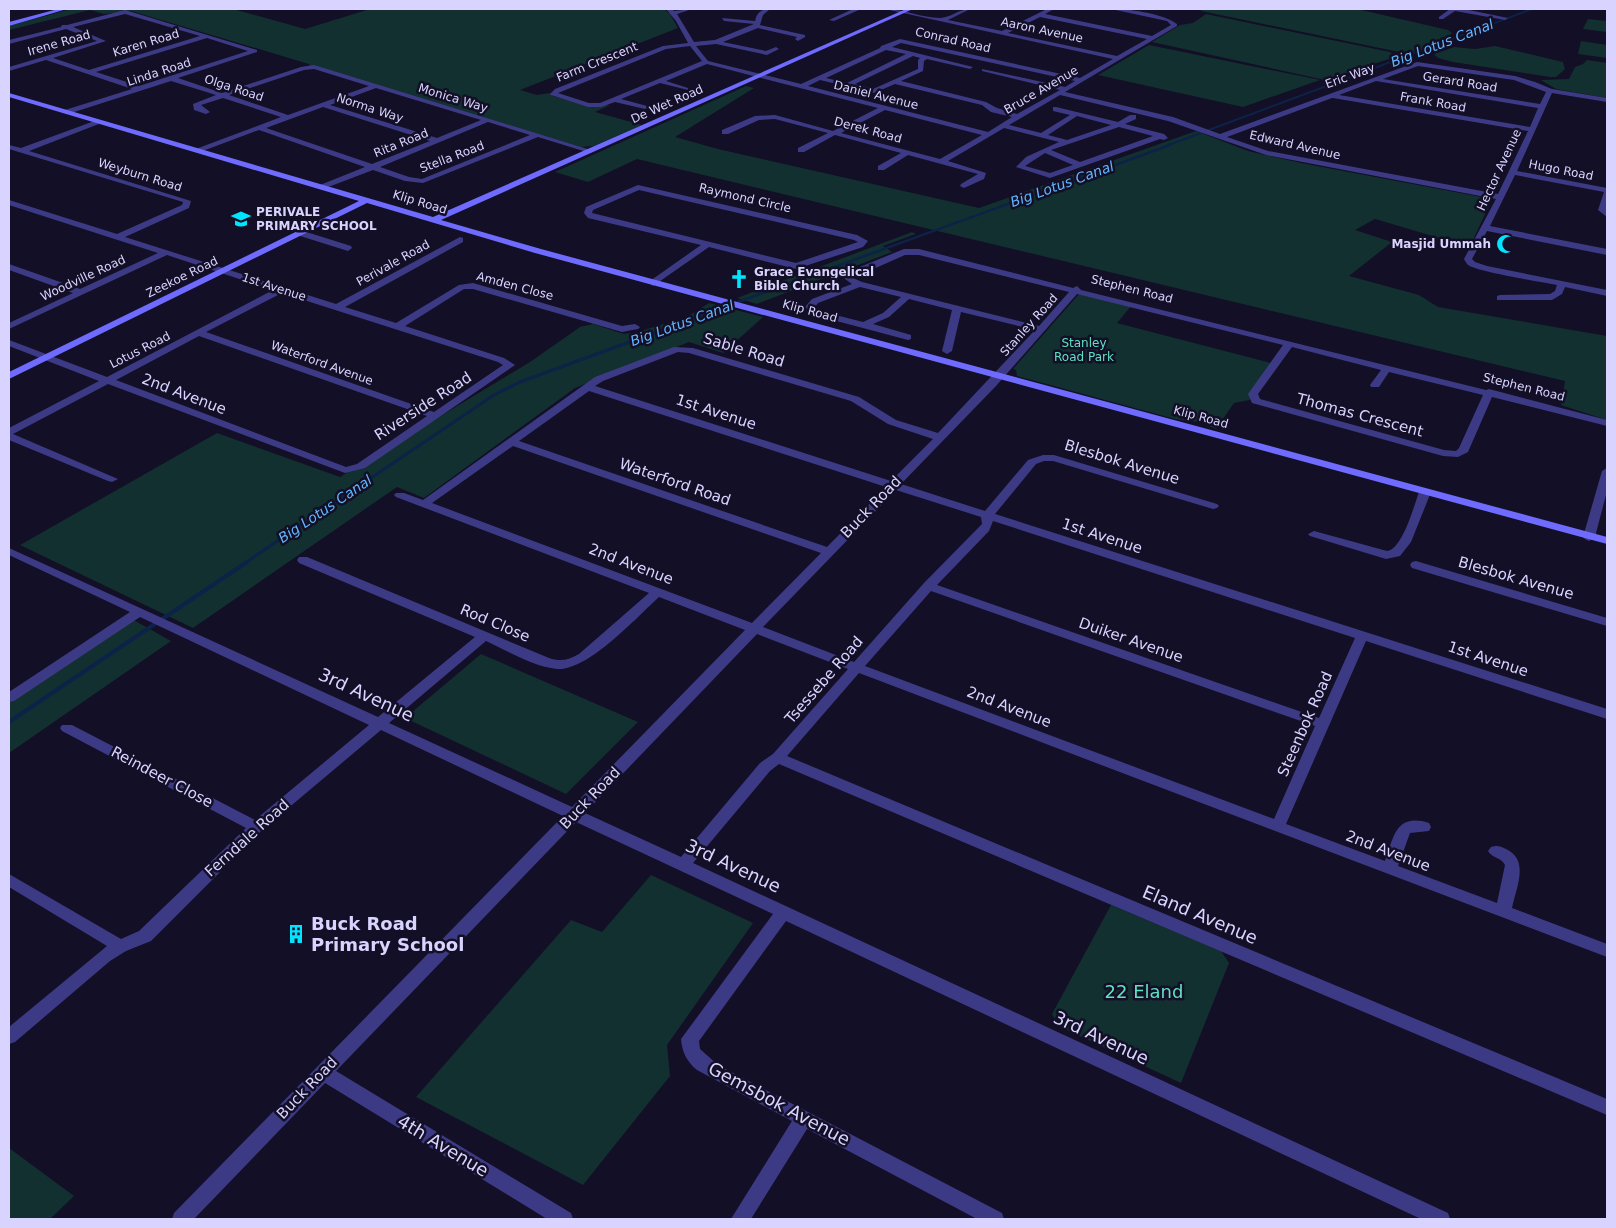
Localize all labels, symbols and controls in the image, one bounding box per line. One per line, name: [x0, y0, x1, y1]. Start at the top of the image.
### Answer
street label: Aaron Avenue: [1000, 14, 1084, 46]
water label: Big Lotus Canal: [1388, 16, 1496, 70]
street label: Conrad Road: [914, 25, 992, 55]
street label: Karen Road: [111, 26, 181, 60]
street label: Irene Road: [26, 27, 92, 59]
street label: Farm Crescent: [554, 39, 640, 85]
street label: Linda Road: [125, 55, 193, 89]
street label: Eric Way: [1323, 61, 1377, 91]
street label: Bruce Avenue: [1001, 63, 1081, 117]
street label: Gerard Road: [1422, 69, 1498, 95]
street label: Olga Road: [203, 72, 265, 104]
street label: Daniel Avenue: [832, 78, 920, 112]
street label: Monica Way: [417, 81, 489, 115]
street label: De Wet Road: [629, 82, 705, 126]
street label: Frank Road: [1399, 89, 1467, 115]
street label: Norma Way: [335, 91, 405, 125]
street label: Derek Road: [833, 114, 903, 146]
street label: Rita Road: [372, 126, 430, 160]
street label: Hector Avenue: [1474, 127, 1524, 213]
street label: Edward Avenue: [1248, 128, 1342, 162]
street label: Stella Road: [418, 138, 486, 176]
street label: Weyburn Road: [96, 156, 184, 194]
street label: Hugo Road: [1528, 157, 1594, 183]
water label: Big Lotus Canal: [1008, 158, 1116, 210]
street label: Raymond Circle: [697, 181, 793, 215]
street label: Klip Road: [391, 187, 449, 217]
place label: PERIVALE PRIMARY SCHOOL: [256, 205, 377, 233]
school or university icon: PERIVALE PRIMARY SCHOOL: [230, 208, 252, 230]
mosque icon: Masjid Ummah: [1495, 233, 1517, 255]
street label: Perivale Road: [354, 237, 432, 289]
place label: Masjid Ummah: [1391, 237, 1491, 251]
street label: Woodville Road: [38, 252, 128, 304]
street label: Zeekoe Road: [144, 254, 220, 300]
place label: Grace Evangelical Bible Church: [754, 265, 874, 293]
church icon: Grace Evangelical Bible Church: [728, 268, 750, 290]
street label: Amden Close: [475, 269, 555, 303]
street label: 1st Avenue: [240, 270, 308, 304]
street label: Stephen Road: [1090, 272, 1174, 306]
street label: Stanley Road: [997, 291, 1061, 359]
water label: Big Lotus Canal: [628, 297, 736, 349]
street label: Klip Road: [781, 297, 839, 325]
street label: Lotus Road: [107, 329, 173, 371]
street label: Sable Road: [701, 329, 787, 371]
park label: Stanley Road Park: [1054, 336, 1114, 364]
street label: Waterford Avenue: [269, 338, 375, 388]
street label: Riverside Road: [371, 368, 475, 444]
street label: 2nd Avenue: [139, 370, 229, 418]
street label: Stephen Road: [1482, 370, 1566, 404]
street label: Thomas Crescent: [1294, 389, 1425, 441]
street label: 1st Avenue: [673, 391, 759, 433]
street label: Klip Road: [1172, 403, 1230, 431]
street label: Blesbok Avenue: [1062, 436, 1182, 488]
street label: Waterford Road: [617, 455, 733, 509]
water label: Big Lotus Canal: [275, 472, 375, 546]
street label: Buck Road: [837, 472, 905, 542]
street label: 1st Avenue: [1059, 515, 1145, 557]
street label: 2nd Avenue: [586, 540, 676, 588]
street label: Blesbok Avenue: [1456, 553, 1576, 603]
street label: Rod Close: [457, 600, 533, 646]
street label: Duiker Avenue: [1076, 614, 1186, 666]
street label: Tsessebe Road: [781, 633, 867, 728]
street label: 1st Avenue: [1445, 638, 1531, 680]
street label: 3rd Avenue: [315, 663, 417, 726]
street label: Steenbok Road: [1274, 669, 1336, 779]
street label: 2nd Avenue: [964, 683, 1054, 731]
street label: Reindeer Close: [108, 743, 216, 811]
street label: Buck Road: [556, 763, 624, 833]
street label: Ferndale Road: [201, 796, 293, 880]
street label: 2nd Avenue: [1343, 827, 1433, 875]
street label: 3rd Avenue: [682, 834, 784, 897]
street label: Eland Avenue: [1140, 881, 1261, 948]
place label: Buck Road Primary School: [311, 913, 464, 955]
building icon: Buck Road Primary School: [285, 923, 307, 945]
park label: 22 Eland: [1105, 981, 1183, 1002]
street label: 3rd Avenue: [1050, 1006, 1152, 1069]
street label: Buck Road: [273, 1053, 341, 1123]
street label: Gemsbok Avenue: [705, 1057, 854, 1150]
street label: 4th Avenue: [394, 1110, 493, 1181]

